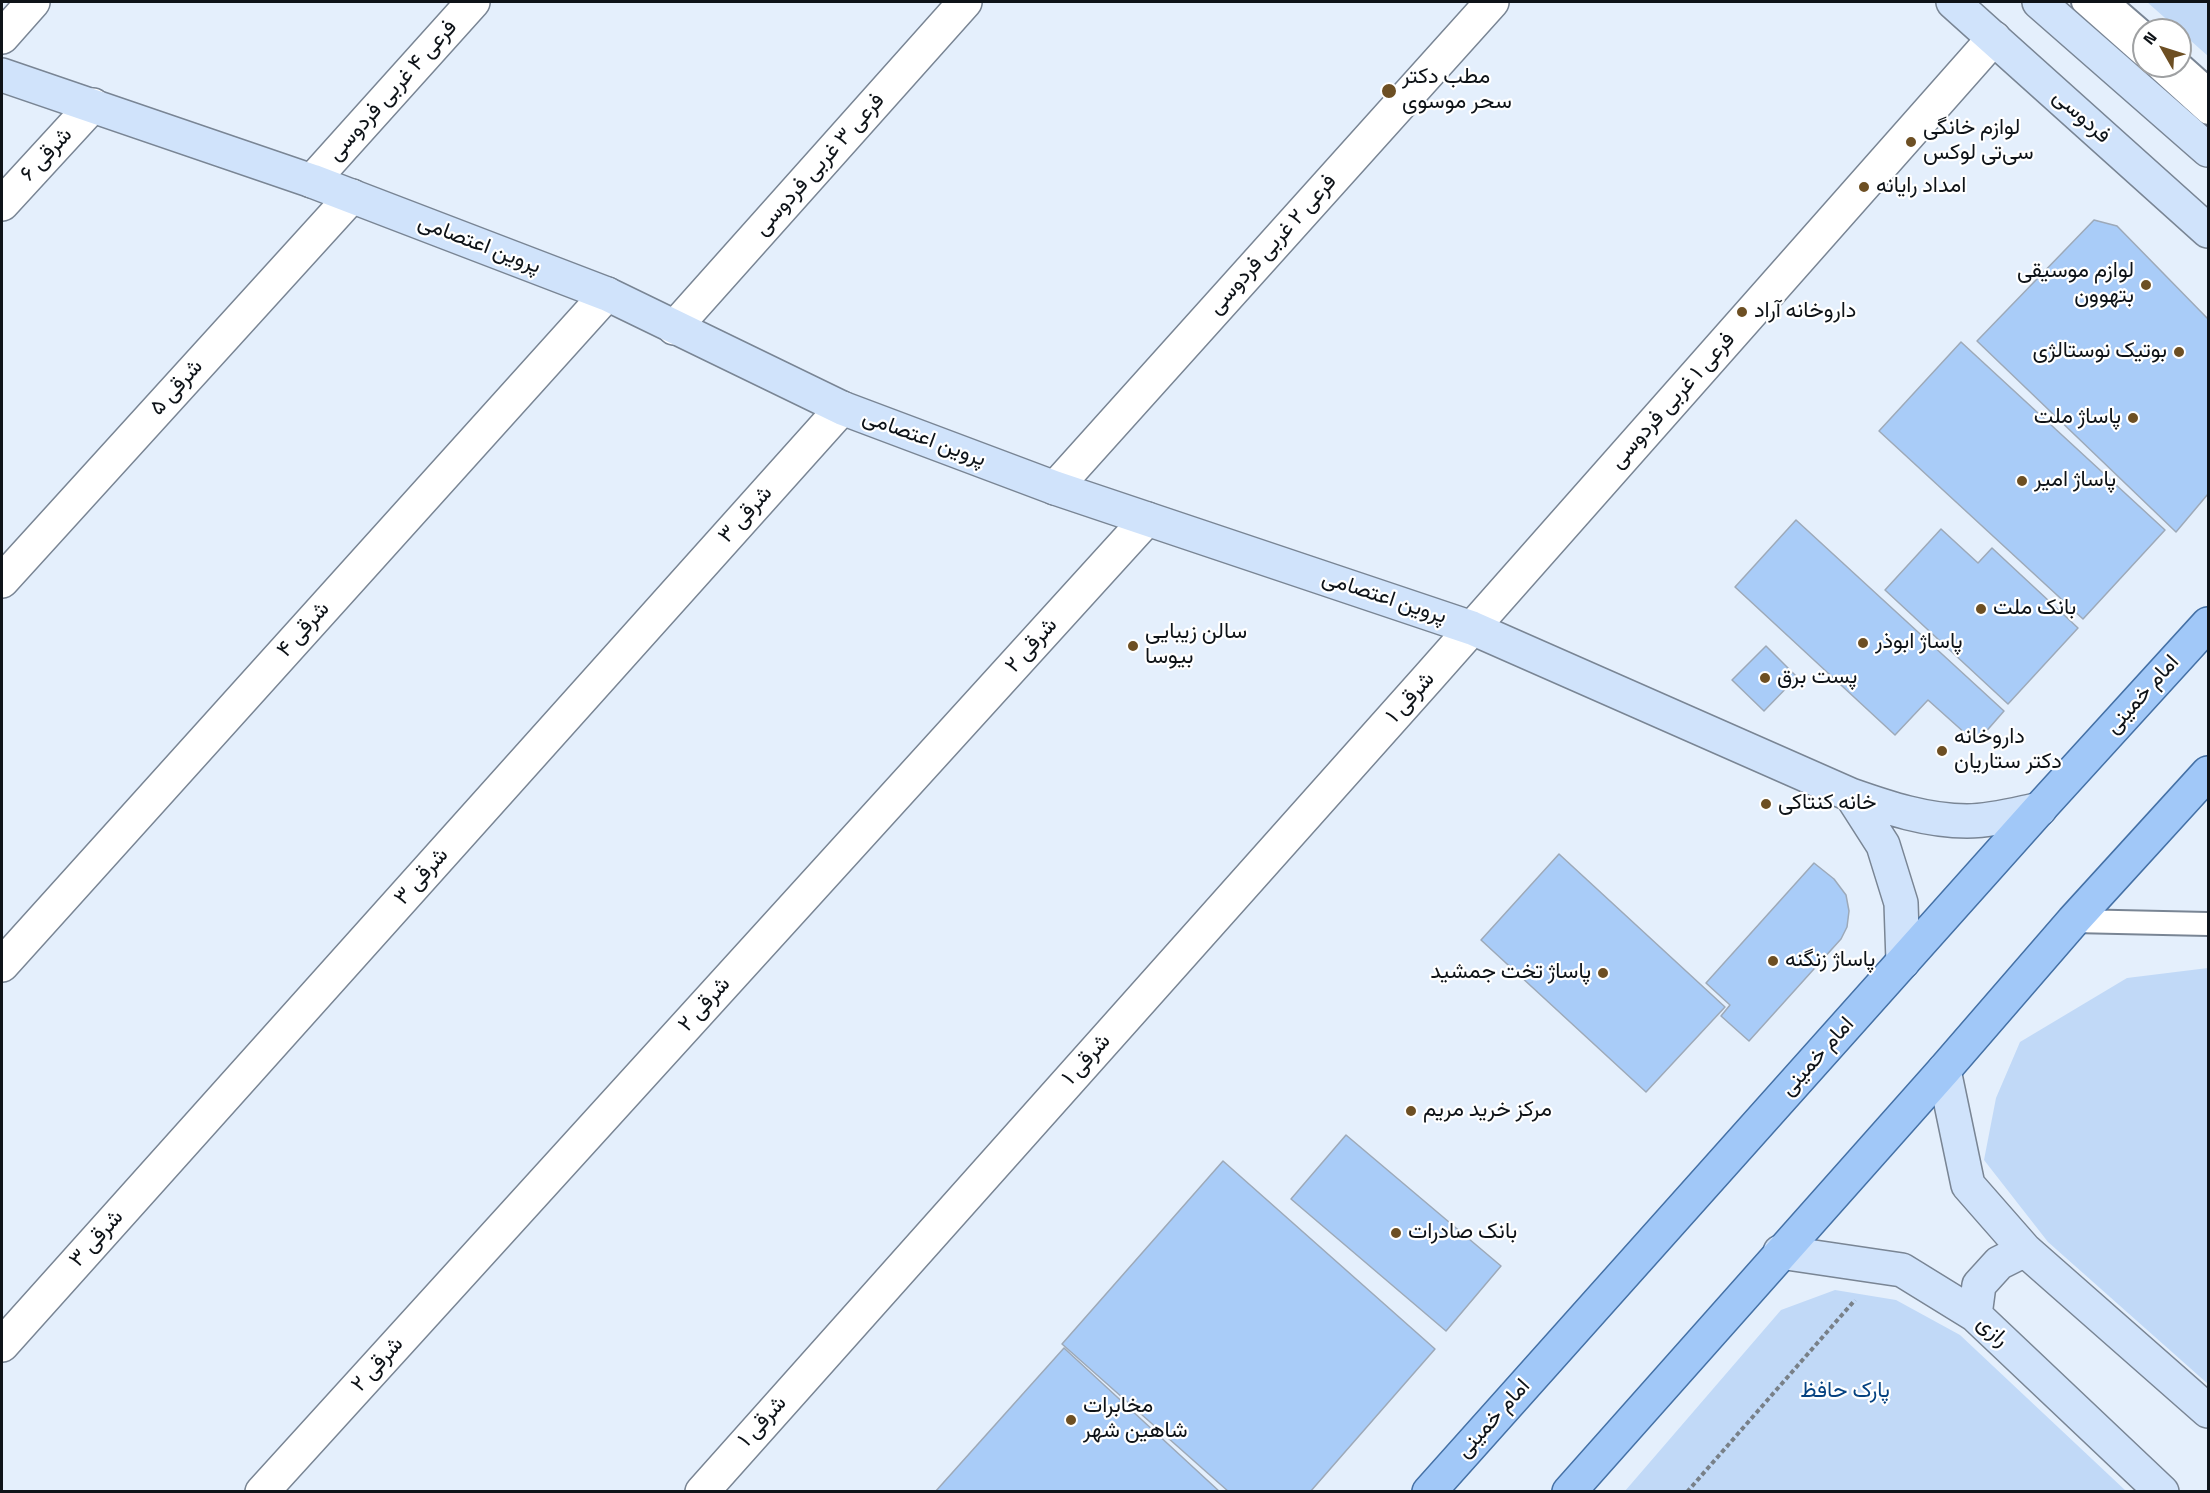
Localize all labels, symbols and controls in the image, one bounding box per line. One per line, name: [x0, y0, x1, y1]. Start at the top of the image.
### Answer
street label: فرعی ۴ غربی فردوسی: [323, 15, 463, 167]
north arrow: [2132, 18, 2192, 78]
text: N: [2137, 26, 2162, 50]
place label: مطب دکتر سحر موسوی: [1402, 65, 1512, 116]
marker: مطب دکتر سحر موسوی: [1380, 82, 1398, 100]
street label: فردوسی: [2047, 84, 2115, 150]
street label: فرعی ۳ غربی فردوسی: [749, 88, 891, 242]
place label: لوازم خانگی سی‌تی لوکس: [1923, 116, 2034, 168]
street label: ۶ شرقی: [15, 123, 79, 187]
marker: لوازم خانگی سی‌تی لوکس: [1904, 135, 1918, 149]
street label: فرعی ۲ غربی فردوسی: [1203, 169, 1343, 321]
place label: امداد رایانه: [1876, 174, 1966, 200]
marker: امداد رایانه: [1857, 180, 1871, 194]
street label: پروین اعتصامی: [414, 209, 544, 281]
place label: لوازم موسیقی بتهوون: [2017, 259, 2134, 310]
marker: لوازم موسیقی بتهوون: [2139, 278, 2153, 292]
place label: داروخانه آراد: [1754, 299, 1856, 325]
marker: داروخانه آراد: [1735, 305, 1749, 319]
street label: فرعی ۱ غربی فردوسی: [1605, 327, 1741, 475]
place label: بوتیک نوستالژی: [2032, 339, 2167, 365]
marker: بوتیک نوستالژی: [2172, 345, 2186, 359]
street label: ۵ شرقی: [145, 354, 209, 422]
street label: پروین اعتصامی: [859, 404, 989, 474]
place label: پاساژ ملت: [2034, 405, 2121, 431]
marker: پاساژ ملت: [2126, 411, 2140, 425]
place label: پاساژ امیر: [2034, 468, 2116, 494]
marker: پاساژ امیر: [2015, 474, 2029, 488]
street label: ۳ شرقی: [713, 481, 779, 549]
street label: پروین اعتصامی: [1318, 565, 1450, 631]
place label: بانک ملت: [1993, 596, 2076, 622]
street label: ۴ شرقی: [272, 597, 336, 663]
marker: بانک ملت: [1974, 602, 1988, 616]
street label: ۲ شرقی: [1000, 613, 1064, 679]
place label: سالن زیبایی بیوسا: [1145, 620, 1247, 672]
place label: پاساژ ابوذر: [1875, 630, 1963, 656]
marker: پاساژ ابوذر: [1856, 636, 1870, 650]
marker: سالن زیبایی بیوسا: [1126, 639, 1140, 653]
street label: امام خمینی: [2101, 650, 2185, 740]
place label: پست برق: [1777, 665, 1857, 691]
street label: ۱ شرقی: [1381, 667, 1441, 729]
marker: پست برق: [1758, 671, 1772, 685]
place label: داروخانه دکتر ستاریان: [1954, 725, 2062, 776]
marker: داروخانه دکتر ستاریان: [1935, 744, 1949, 758]
place label: خانه کنتاکی: [1778, 791, 1876, 817]
marker: خانه کنتاکی: [1759, 797, 1773, 811]
street label: ۳ شرقی: [389, 843, 455, 911]
place label: پاساژ زنگنه: [1785, 948, 1875, 974]
marker: پاساژ زنگنه: [1766, 954, 1780, 968]
place label: پاساژ تخت جمشید: [1430, 960, 1591, 986]
marker: پاساژ تخت جمشید: [1596, 966, 1610, 980]
street label: ۲ شرقی: [673, 972, 737, 1038]
street label: امام خمینی: [1776, 1012, 1860, 1102]
street label: ۱ شرقی: [1057, 1029, 1117, 1091]
place label: مرکز خرید مریم: [1423, 1098, 1552, 1124]
marker: مرکز خرید مریم: [1404, 1104, 1418, 1118]
street label: ۳ شرقی: [64, 1205, 130, 1273]
place label: بانک صادرات: [1408, 1220, 1517, 1246]
marker: بانک صادرات: [1389, 1226, 1403, 1240]
street label: رازی: [1970, 1311, 2014, 1353]
street label: ۲ شرقی: [346, 1332, 410, 1398]
street label: امام خمینی: [1452, 1374, 1536, 1464]
park label: پارک حافظ: [1800, 1379, 1890, 1405]
street label: ۱ شرقی: [733, 1391, 793, 1453]
place label: مخابرات شاهین شهر: [1083, 1394, 1188, 1446]
marker: مخابرات شاهین شهر: [1064, 1413, 1078, 1427]

